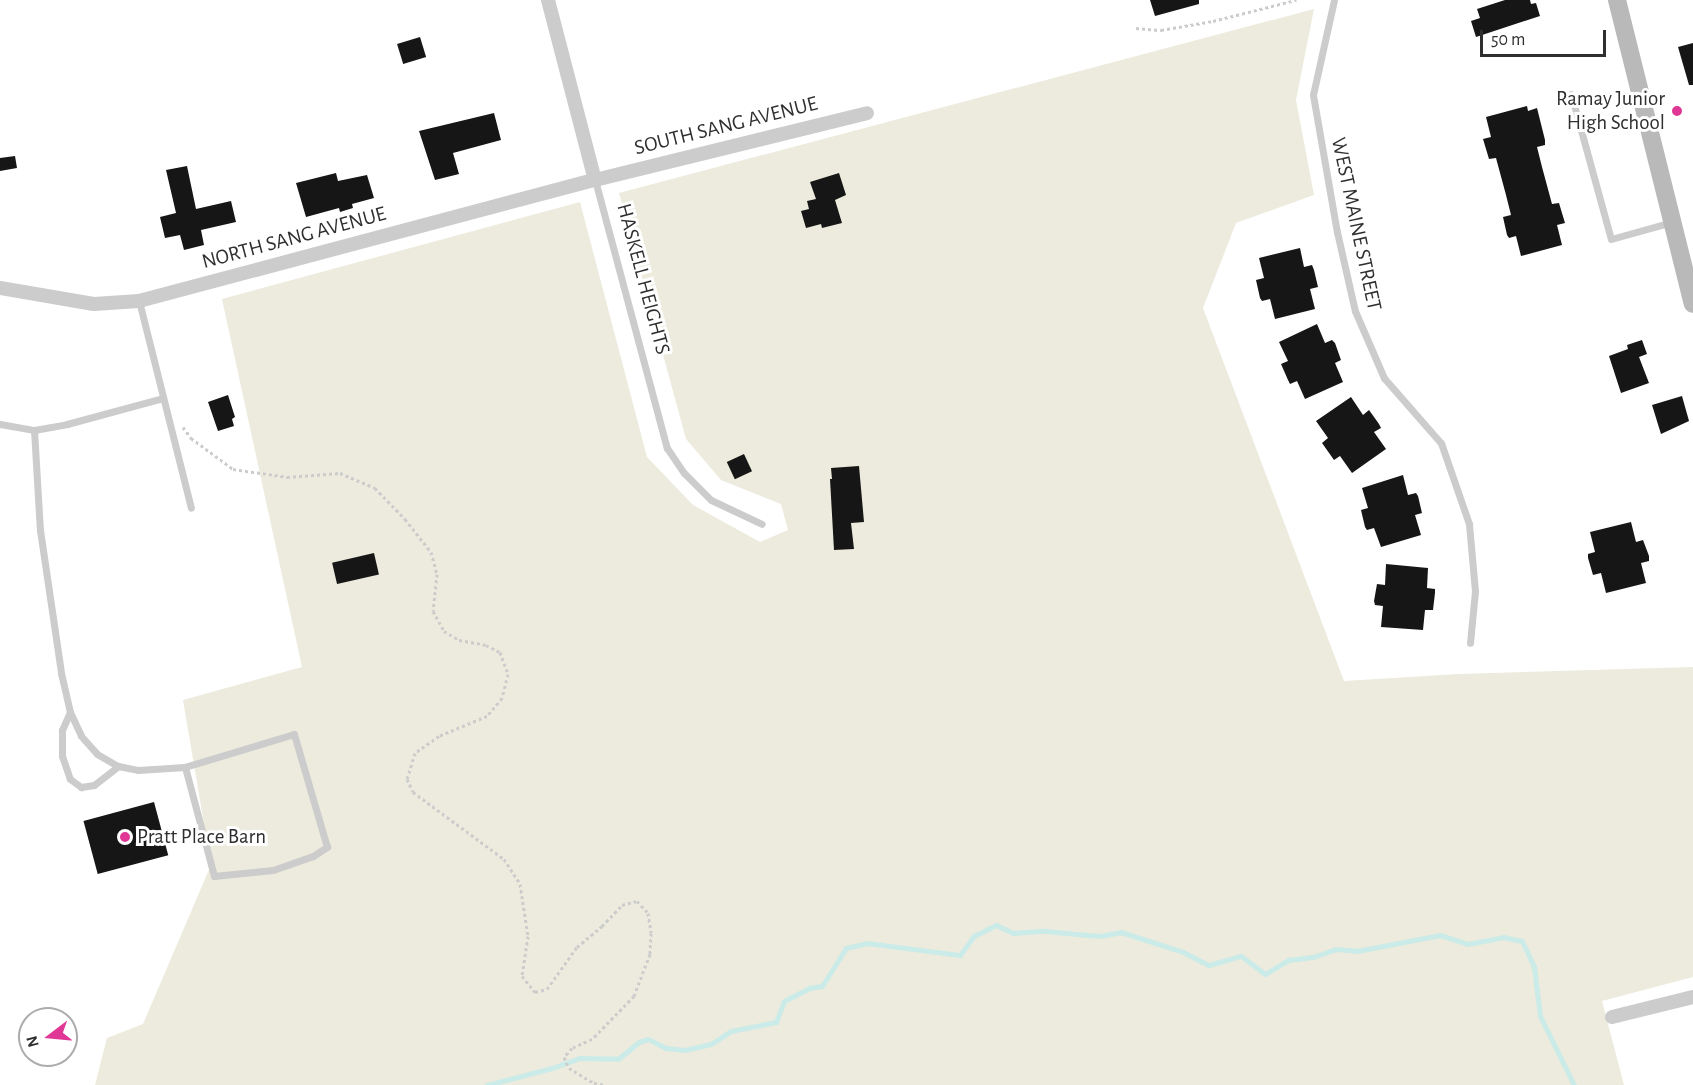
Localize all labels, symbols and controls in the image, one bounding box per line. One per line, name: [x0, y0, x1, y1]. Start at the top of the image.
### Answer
scale bar: [1483, 18, 1609, 56]
text: 50 m: [1491, 31, 1525, 49]
place label: Ramay Junior High School: [1556, 86, 1665, 136]
street label: SOUTH SANG AVENUE: [632, 91, 820, 161]
marker: Ramay Junior High School: [1670, 104, 1684, 118]
street label: WEST MAINE STREET: [1325, 135, 1387, 313]
street label: NORTH SANG AVENUE: [199, 201, 389, 275]
street label: HASKELL HEIGHTS: [611, 201, 675, 357]
place label: Pratt Place Barn: [137, 824, 266, 850]
marker: Pratt Place Barn: [118, 830, 132, 844]
north arrow: [18, 1007, 78, 1067]
text: N: [23, 1034, 42, 1049]

